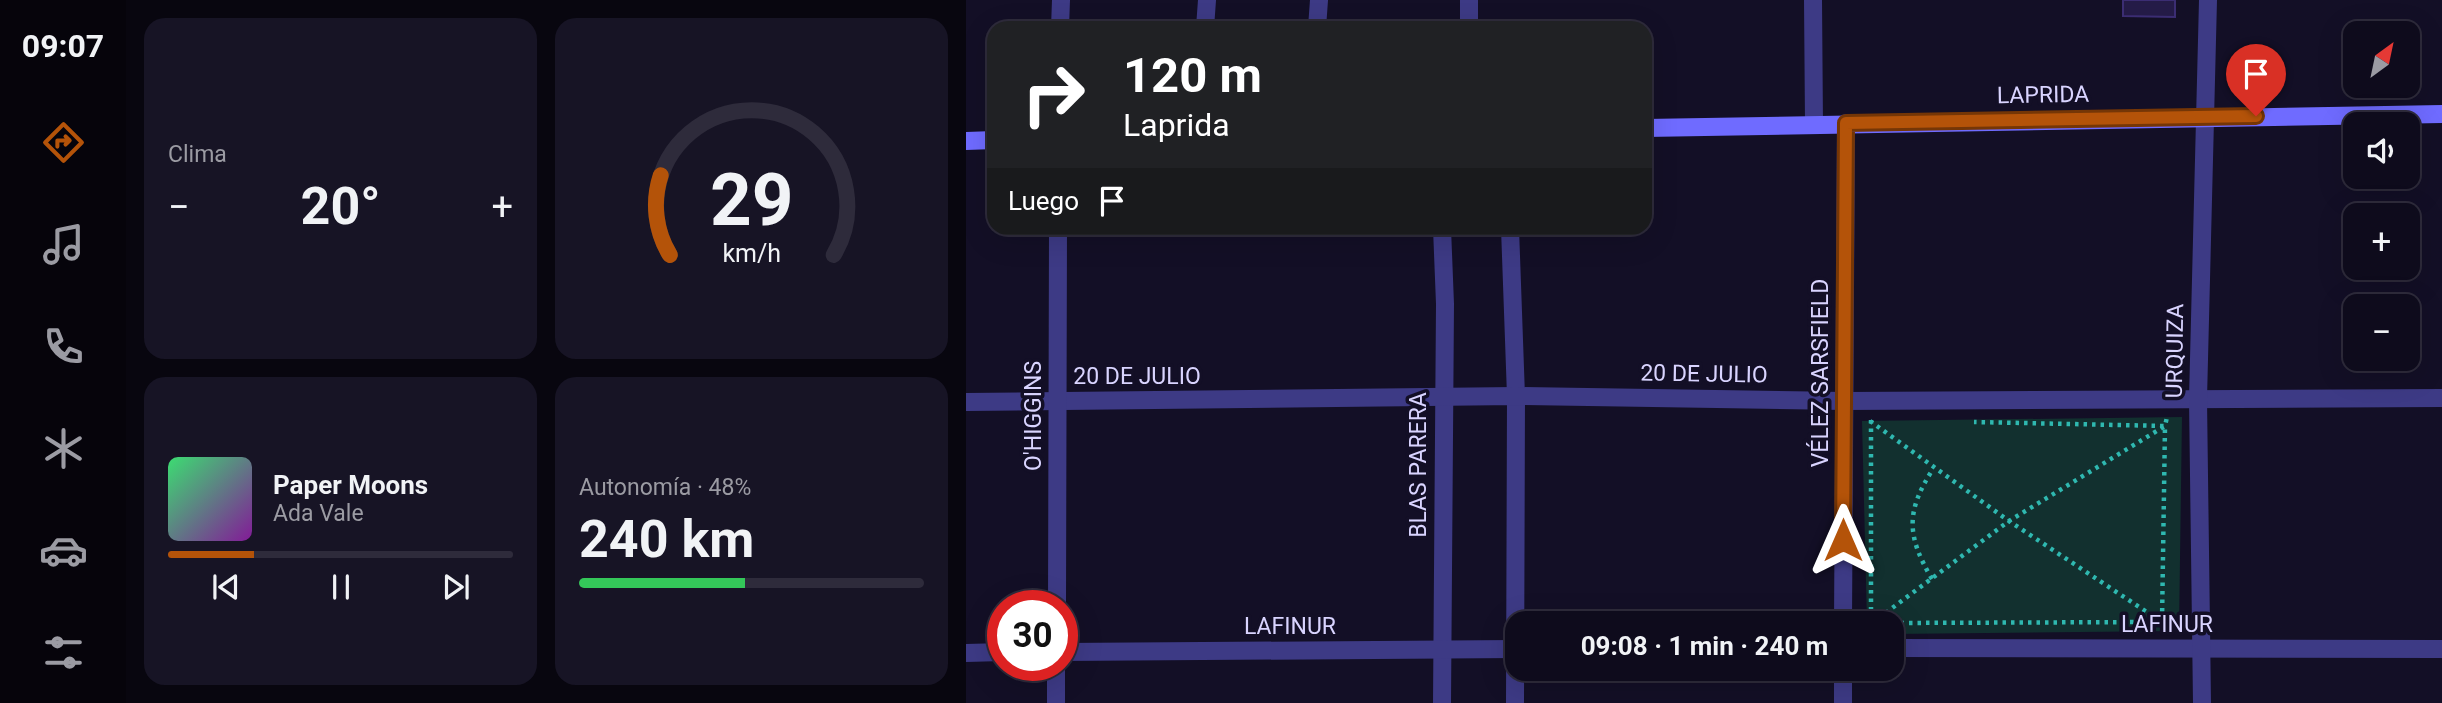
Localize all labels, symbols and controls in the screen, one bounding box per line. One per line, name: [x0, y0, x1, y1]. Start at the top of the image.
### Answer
north arrow: [2343, 21, 2420, 98]
map controls: [2343, 21, 2420, 371]
text: 09:07: [22, 27, 104, 65]
pin: [2226, 44, 2286, 116]
text: 120 m: [1123, 47, 1262, 104]
icon: right: [1008, 49, 1099, 140]
icon: arrive: [2237, 55, 2275, 93]
street label: LAPRIDA: [1997, 81, 2089, 109]
text: Laprida: [1123, 106, 1230, 144]
button: sound: [2343, 112, 2420, 189]
icon: directions: [39, 118, 88, 167]
text: Clima: [168, 141, 227, 168]
text: 29: [710, 157, 793, 243]
text: 20°: [301, 176, 381, 237]
icon: arrive: [1093, 182, 1131, 220]
text: −: [168, 185, 190, 229]
text: +: [491, 185, 513, 229]
text: Luego: [1008, 186, 1079, 216]
button: +: [2343, 203, 2420, 280]
icon: music: [39, 220, 88, 269]
text: km/h: [722, 238, 781, 267]
street label: VÉLEZ SARSFIELD: [1806, 279, 1834, 467]
button: −: [2343, 294, 2420, 371]
street label: URQUIZA: [2161, 303, 2189, 399]
icon: phone: [39, 322, 88, 371]
street label: 20 DE JULIO: [1640, 359, 1768, 389]
street label: O'HIGGINS: [1020, 361, 1047, 471]
street label: 20 DE JULIO: [1073, 363, 1201, 390]
street label: BLAS PARERA: [1405, 392, 1432, 538]
icon: climate: [39, 424, 88, 473]
text: Paper Moons: [273, 470, 428, 500]
text: Autonomía · 48%: [579, 474, 751, 501]
text: Ada Vale: [273, 500, 364, 527]
position arrow: [1806, 503, 1880, 577]
text: 240 km: [579, 509, 754, 570]
icon: car: [39, 526, 88, 575]
icon: previous: [207, 568, 245, 606]
icon: pause: [322, 568, 360, 606]
icon: next: [437, 568, 475, 606]
speed limit sign: 30: [987, 590, 1078, 681]
street label: LAFINUR: [2121, 611, 2213, 638]
street label: LAFINUR: [1244, 613, 1336, 640]
icon: filters: [39, 628, 88, 677]
text: 09:08 · 1 min · 240 m: [1581, 631, 1828, 661]

